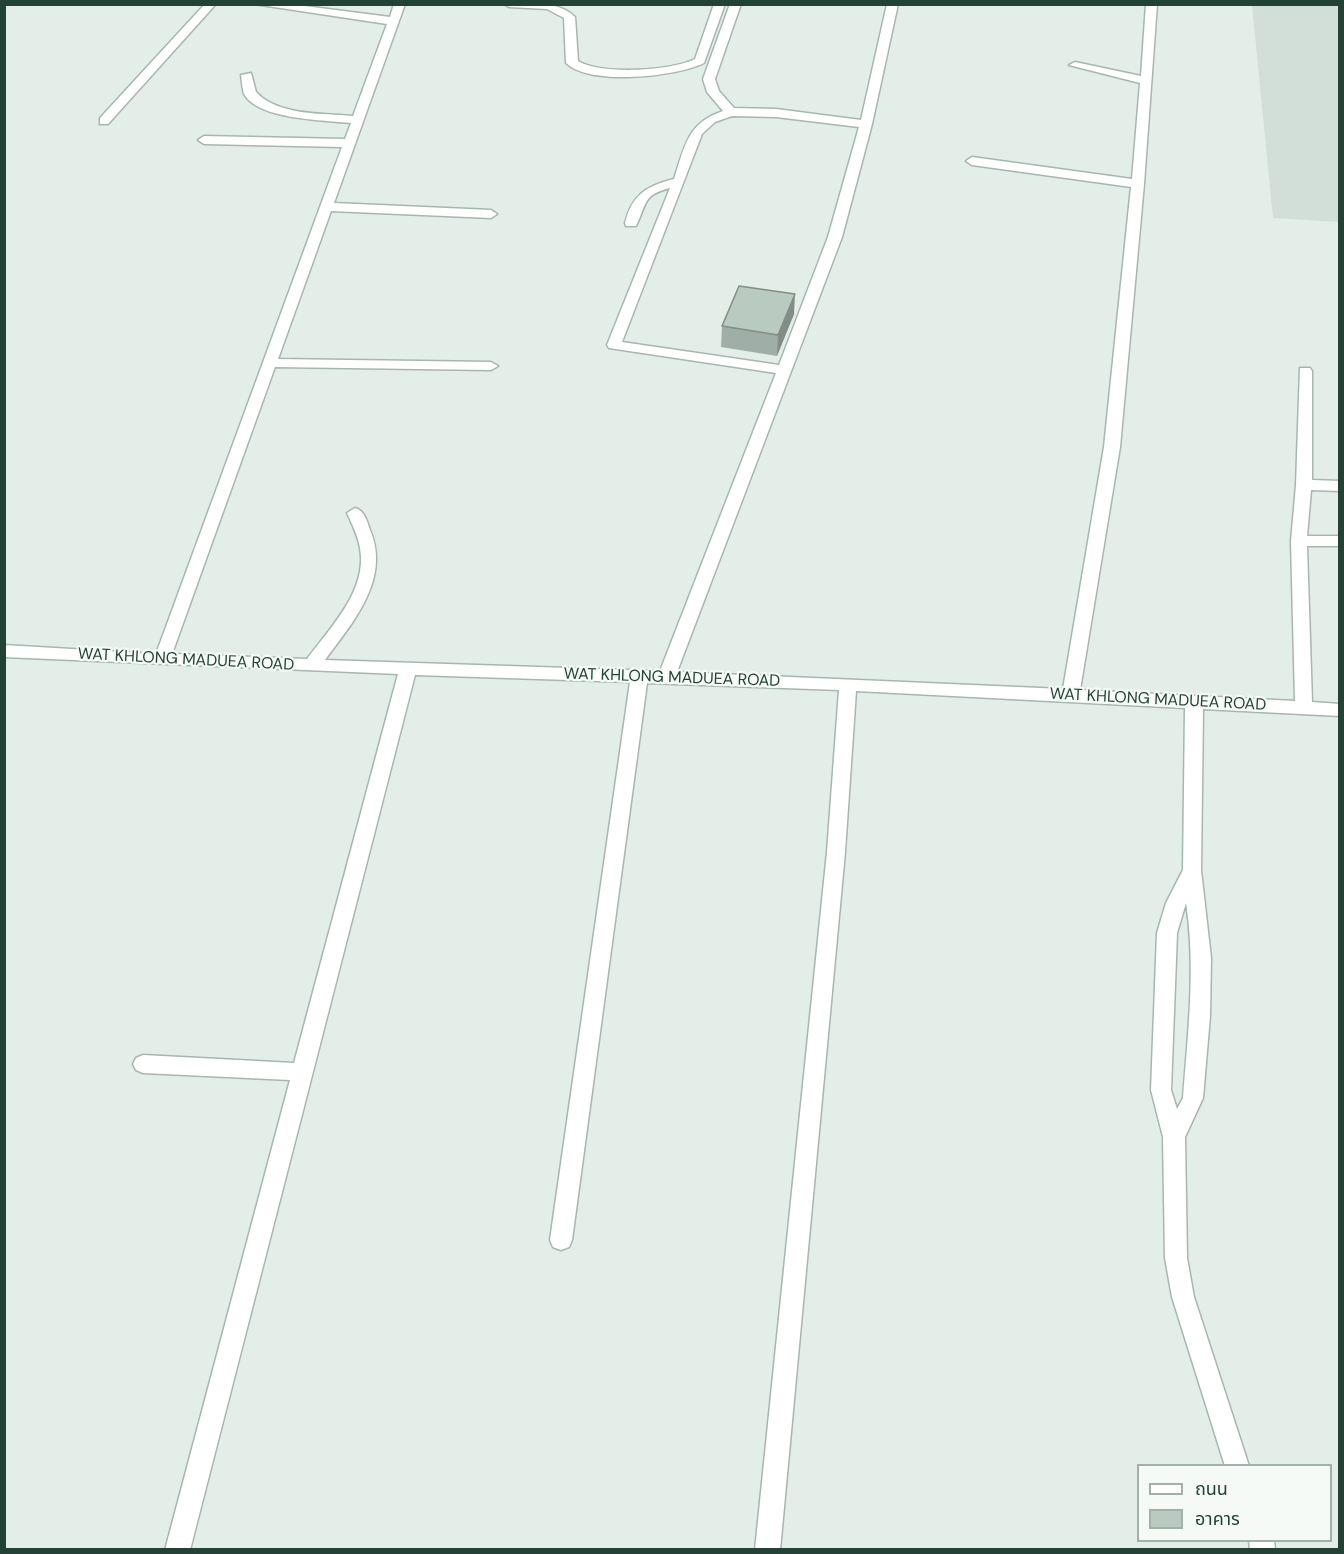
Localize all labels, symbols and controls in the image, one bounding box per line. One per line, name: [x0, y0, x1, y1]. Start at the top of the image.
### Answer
street label: WAT KHLONG MADUEA ROAD: [77, 645, 295, 675]
street label: WAT KHLONG MADUEA ROAD: [563, 665, 781, 691]
street label: WAT KHLONG MADUEA ROAD: [1049, 685, 1267, 715]
legend: [1137, 1464, 1332, 1542]
text: ถนน: [1195, 1477, 1228, 1501]
text: อาคาร: [1195, 1507, 1240, 1531]

